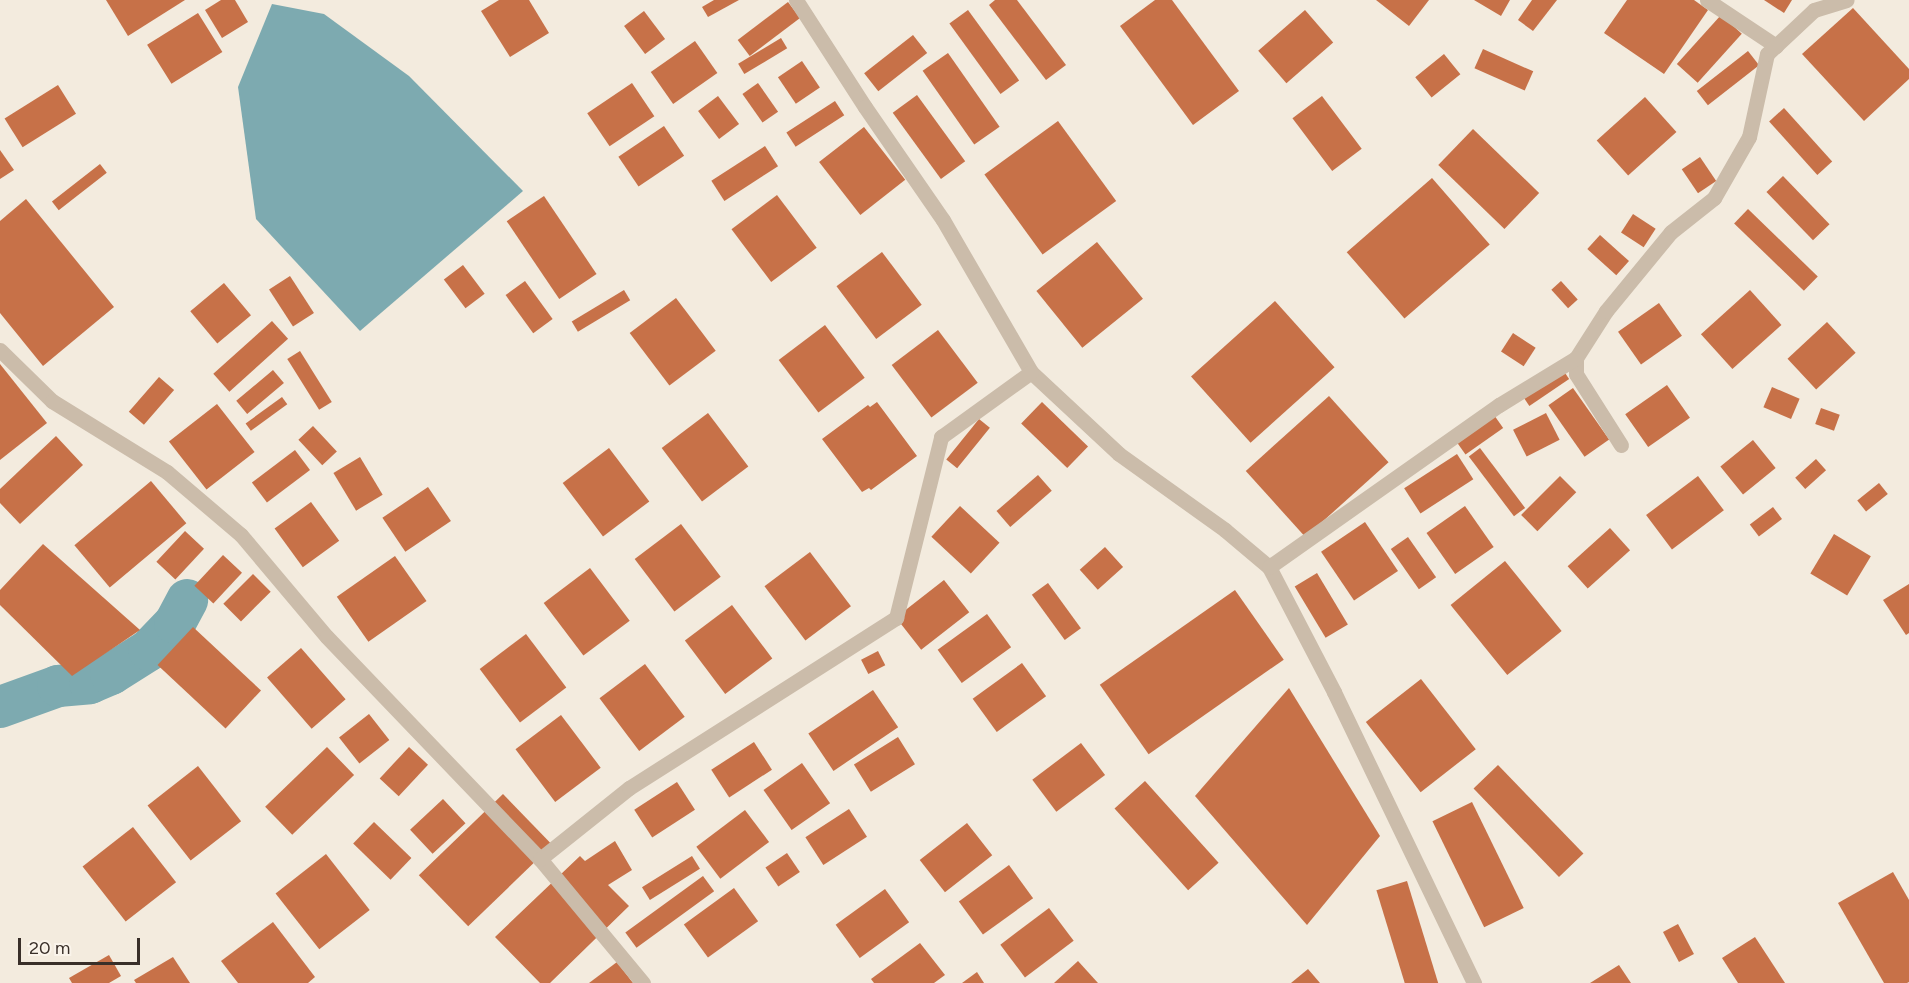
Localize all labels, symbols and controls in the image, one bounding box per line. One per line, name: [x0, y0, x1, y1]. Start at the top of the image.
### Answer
scale bar: [21, 926, 142, 964]
text: 20 m: [29, 937, 70, 959]

